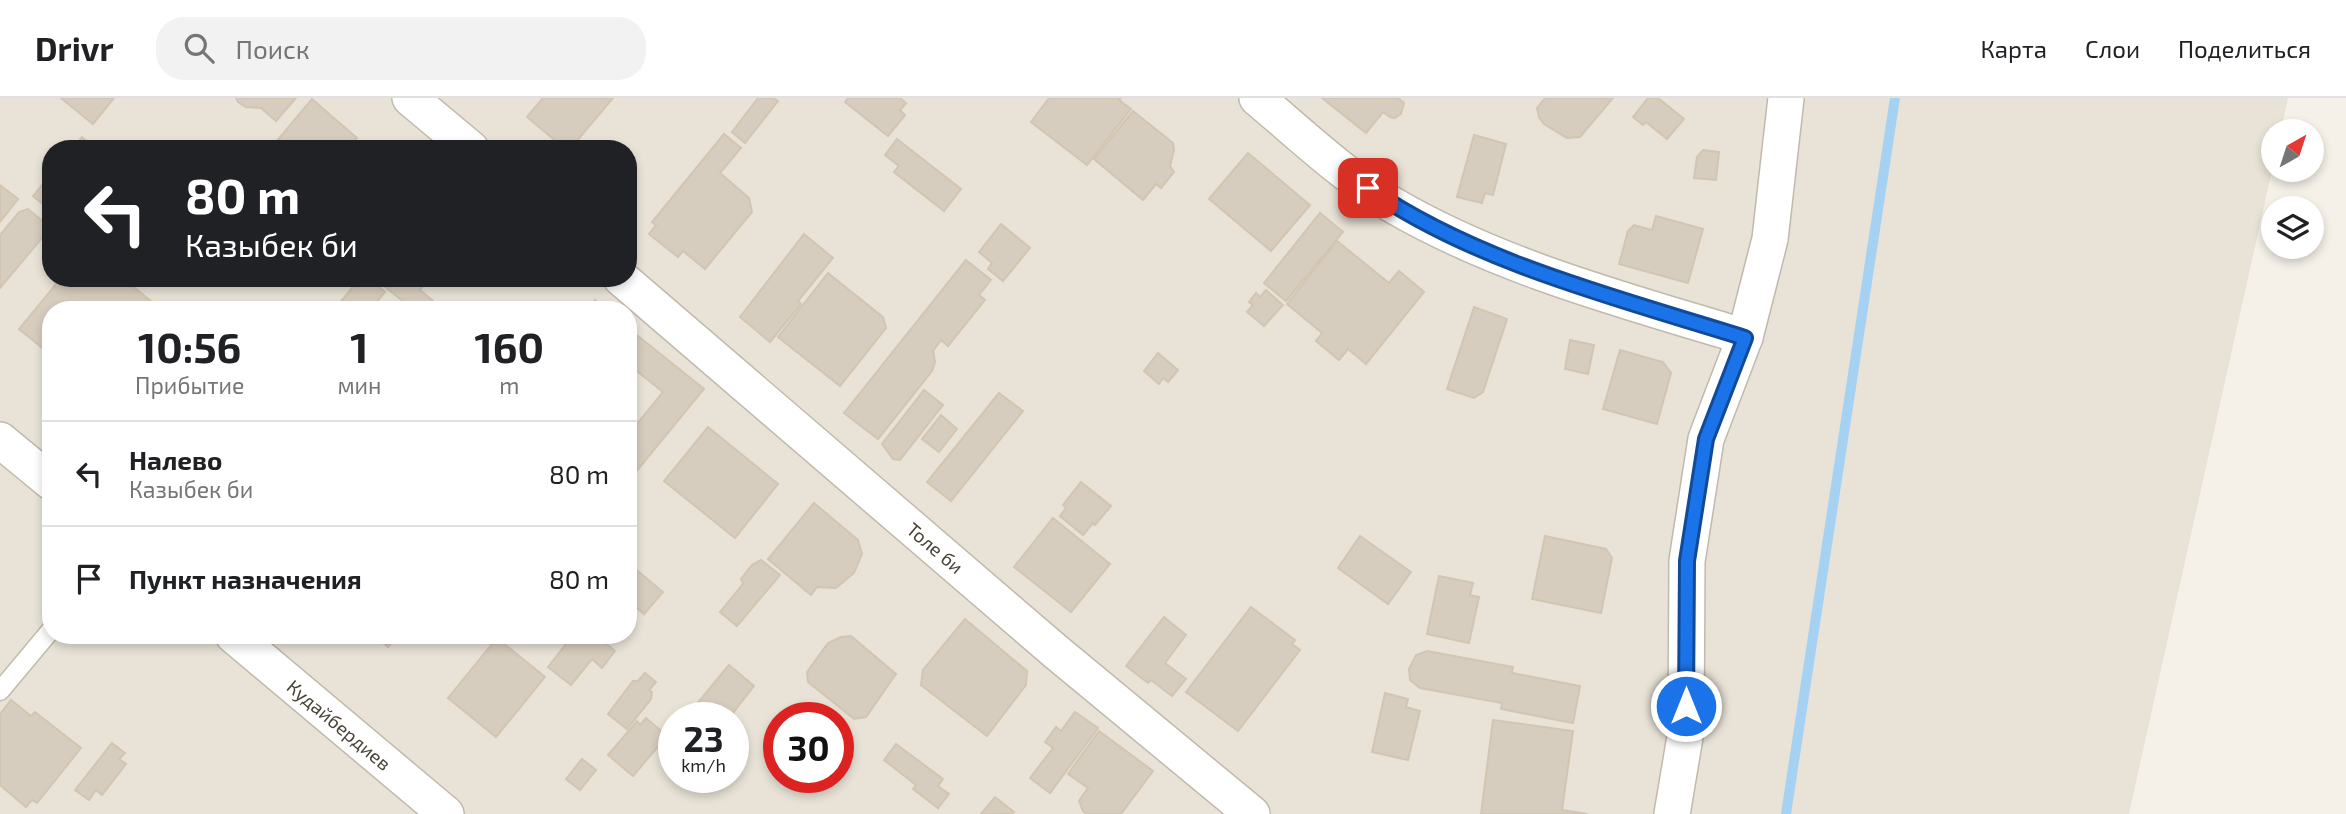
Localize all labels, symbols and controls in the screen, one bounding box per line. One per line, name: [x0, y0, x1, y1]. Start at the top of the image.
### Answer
search box: [156, 17, 646, 80]
text: Drivr: [35, 28, 114, 68]
icon: search: [180, 29, 218, 67]
text: Поиск: [236, 33, 310, 64]
text: Карта: [1980, 34, 2047, 63]
text: Слои: [2085, 34, 2140, 63]
text: Поделиться: [2178, 34, 2311, 63]
north arrow: [2261, 119, 2324, 182]
map controls: [2261, 119, 2324, 259]
pin: [1338, 158, 1398, 218]
text: 80 m: [185, 165, 300, 224]
icon: left: [70, 168, 161, 259]
icon: arrive: [1349, 169, 1387, 207]
button: layers: [2261, 196, 2324, 259]
text: Казыбек би: [185, 225, 358, 263]
text: 10:56: [138, 321, 241, 371]
text: 1: [350, 321, 369, 371]
text: 160: [475, 321, 544, 371]
text: Прибытие: [135, 371, 244, 399]
text: мин: [337, 371, 381, 399]
text: m: [499, 371, 519, 399]
text: Налево: [129, 444, 222, 475]
icon: left: [70, 455, 108, 493]
text: 80 m: [549, 458, 609, 489]
text: Казыбек би: [129, 475, 253, 503]
street label: Толе би: [902, 517, 968, 578]
icon: arrive: [70, 560, 108, 598]
text: Пункт назначения: [129, 563, 362, 594]
text: 80 m: [549, 563, 609, 594]
position arrow: [1649, 669, 1723, 743]
street label: Кудайбердиев: [282, 674, 396, 776]
speed limit sign: 30: [763, 702, 854, 793]
text: 23: [683, 717, 724, 759]
text: km/h: [681, 754, 726, 776]

